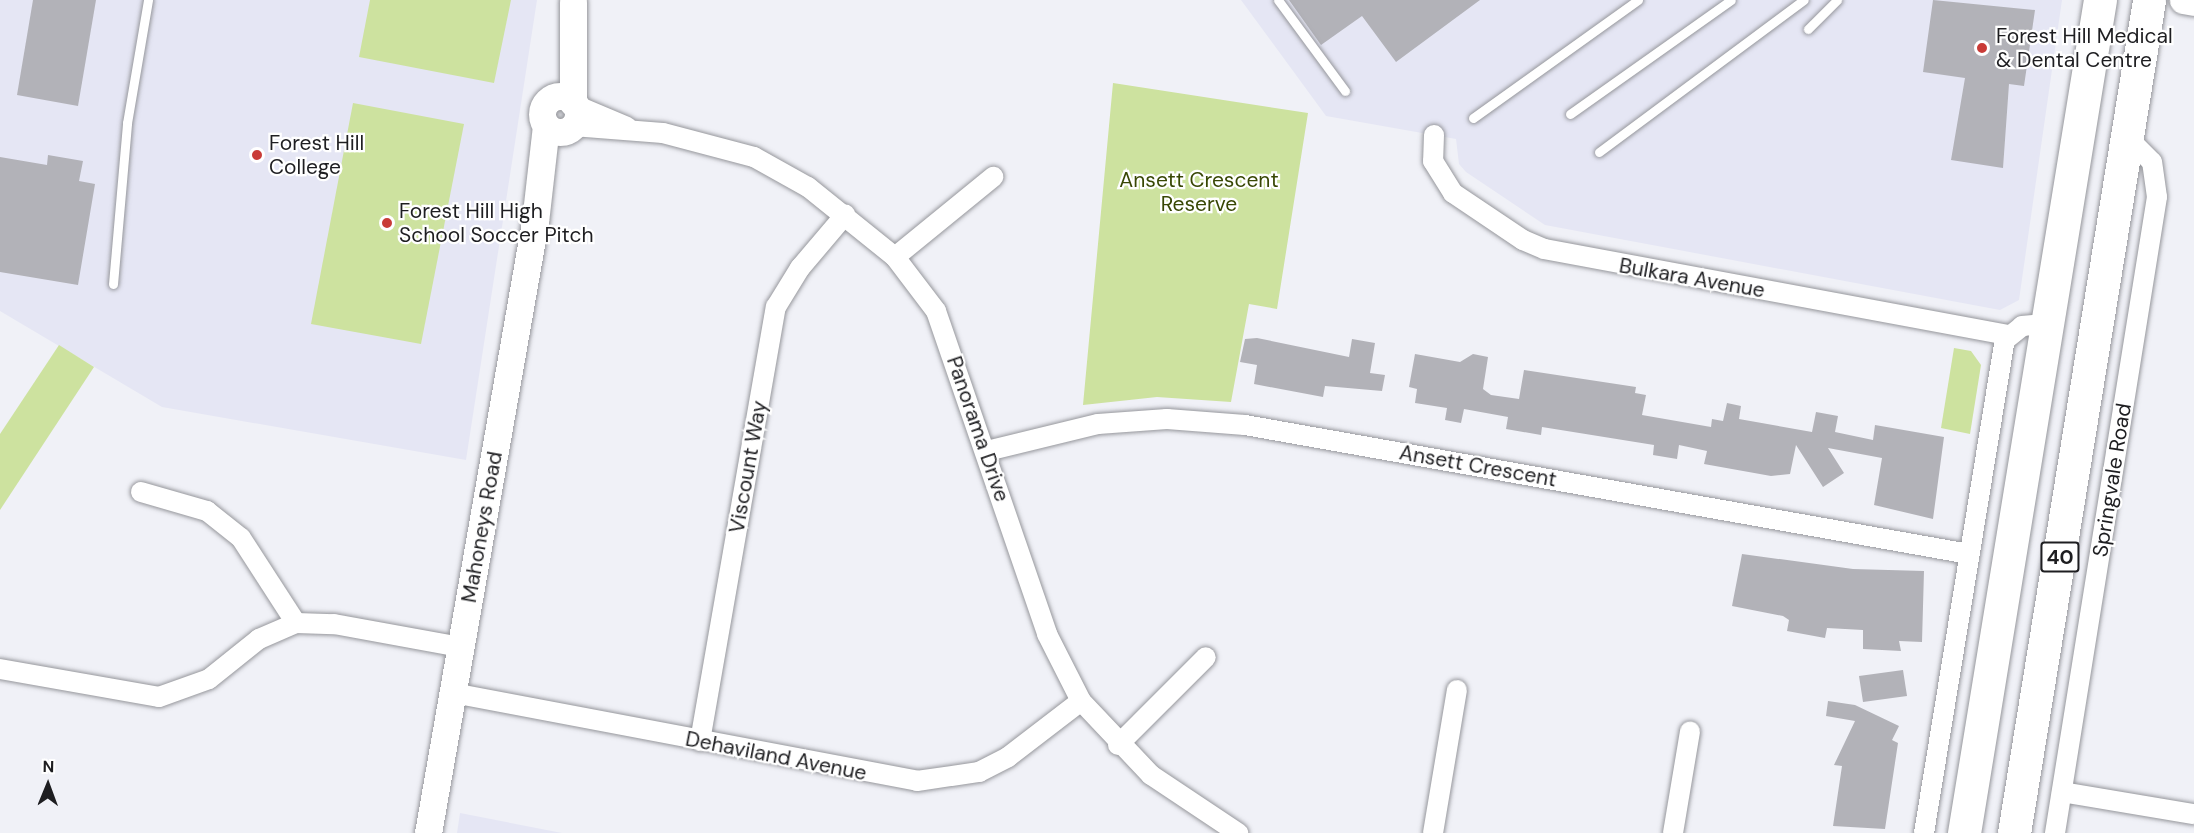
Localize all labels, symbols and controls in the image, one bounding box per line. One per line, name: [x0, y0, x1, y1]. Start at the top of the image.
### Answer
place label: Forest Hill Medical & Dental Centre: [1996, 23, 2173, 73]
marker: Forest Hill Medical & Dental Centre: [1973, 39, 1991, 57]
place label: Forest Hill College: [269, 130, 364, 180]
marker: Forest Hill College: [250, 148, 264, 162]
park label: Ansett Crescent Reserve: [1119, 167, 1279, 217]
place label: Forest Hill High School Soccer Pitch: [399, 198, 594, 248]
marker: Forest Hill High School Soccer Pitch: [380, 216, 394, 230]
street label: Bulkara Avenue: [1617, 253, 1767, 303]
street label: Panorama Drive: [941, 353, 1015, 505]
street label: Viscount Way: [724, 399, 772, 535]
street label: Springvale Road: [2087, 401, 2137, 559]
street label: Ansett Crescent: [1397, 440, 1559, 492]
street label: Mahoneys Road: [456, 449, 508, 605]
road number: 40: [2039, 540, 2081, 574]
street label: Dehaviland Avenue: [683, 726, 869, 786]
north arrow: [18, 755, 78, 815]
text: N: [42, 756, 54, 777]

